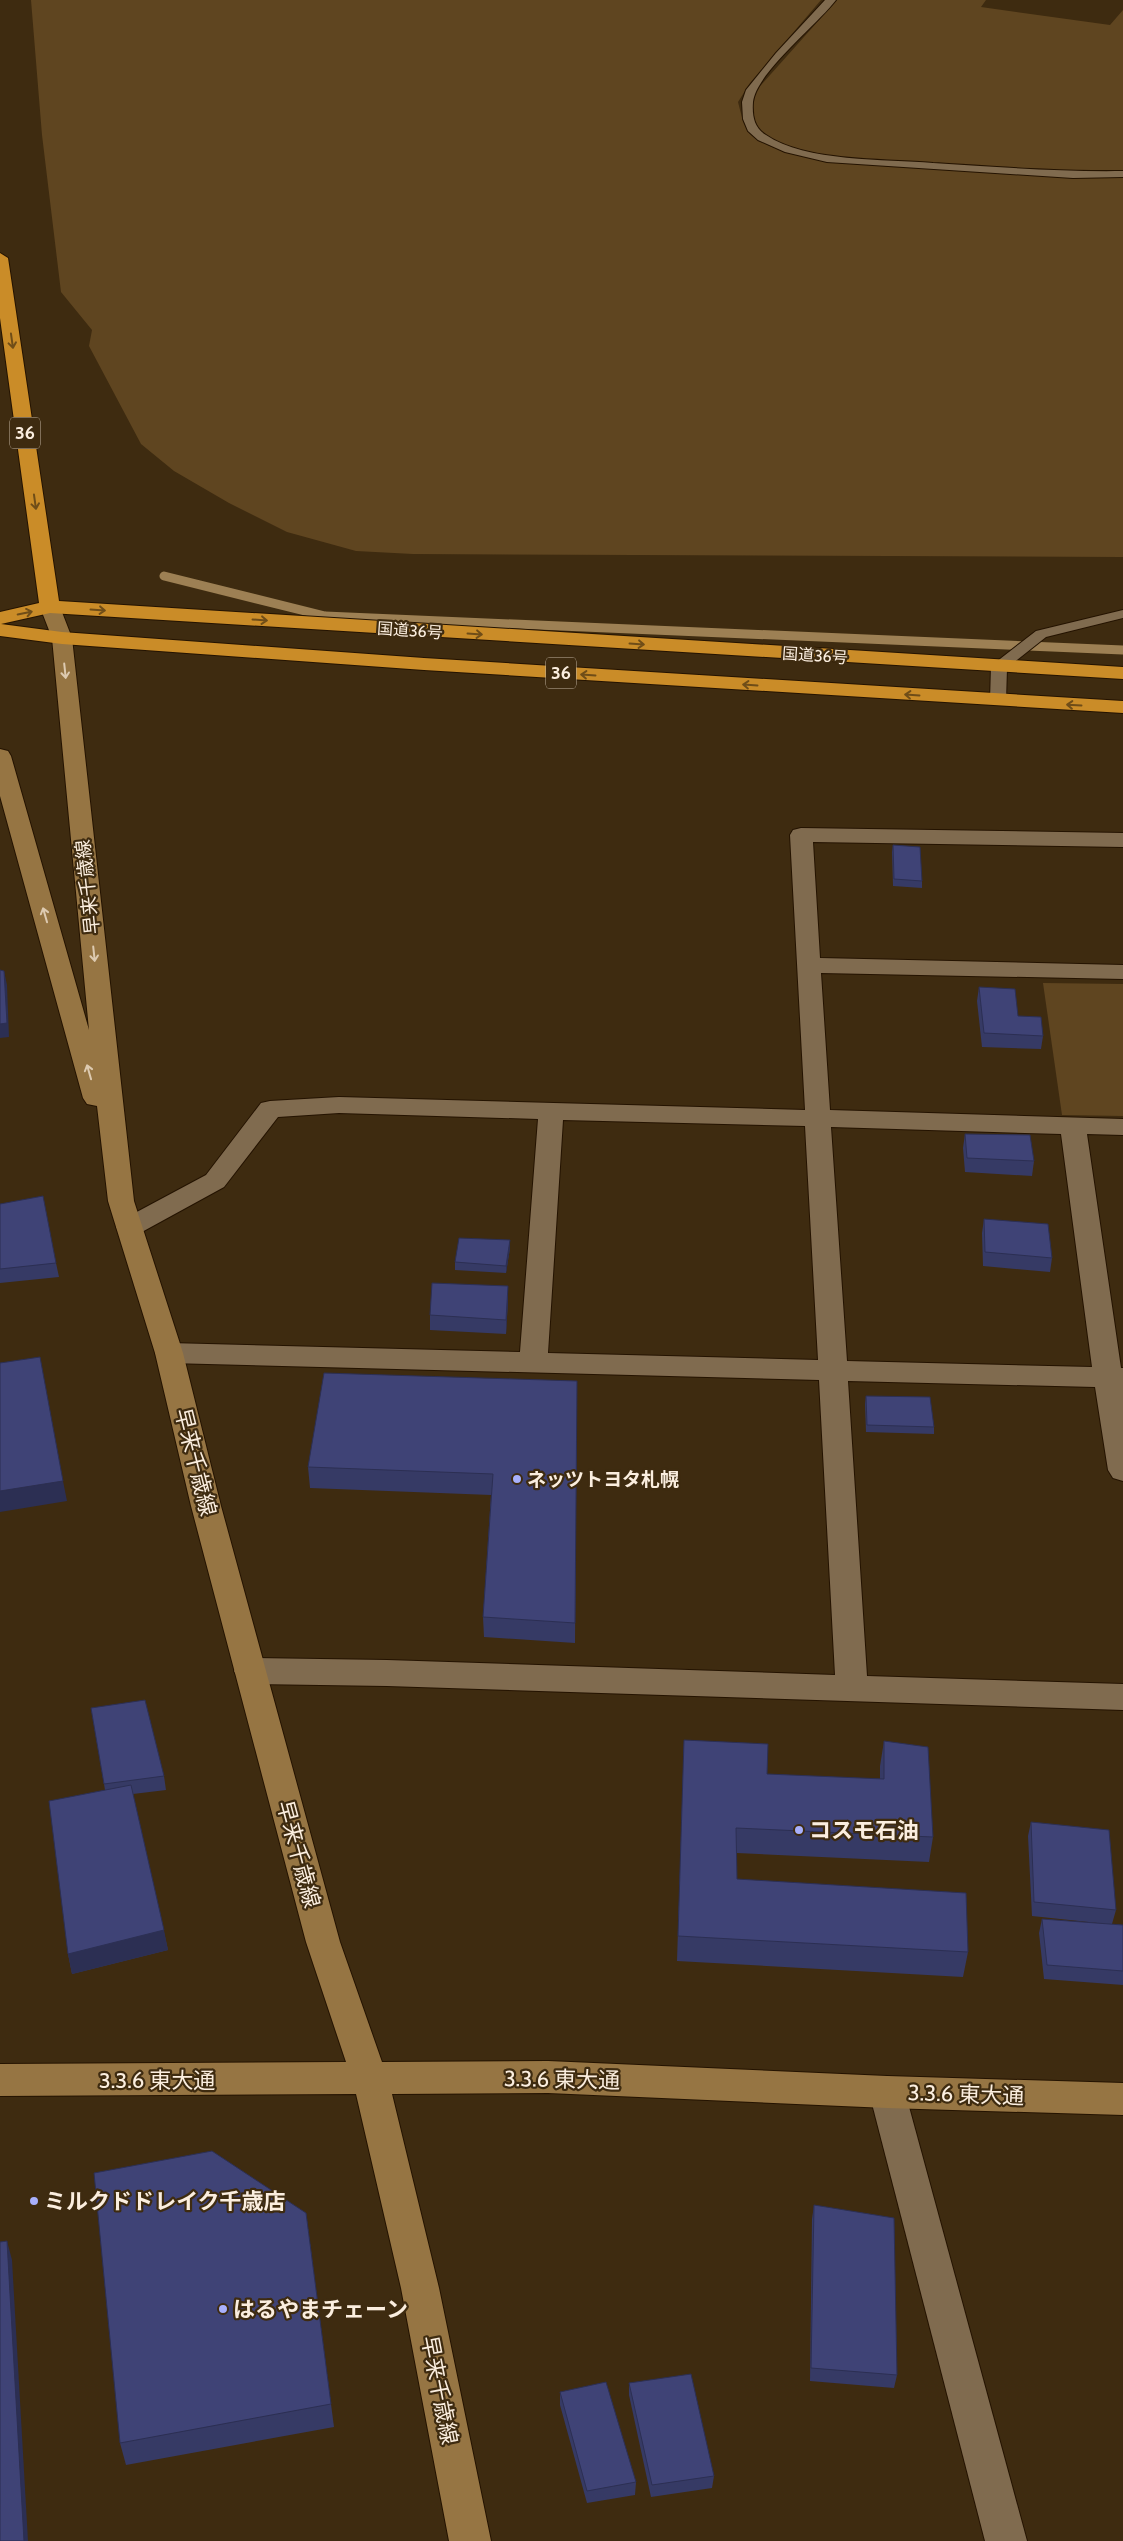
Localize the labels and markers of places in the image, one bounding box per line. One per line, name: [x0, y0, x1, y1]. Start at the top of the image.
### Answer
place label: ネッツトヨタ札幌: [527, 1468, 679, 1491]
marker: ネッツトヨタ札幌: [511, 1473, 523, 1485]
place label: コスモ石油: [809, 1817, 919, 1844]
marker: コスモ石油: [793, 1824, 805, 1836]
place label: ミルクドドレイク千歳店: [44, 2188, 286, 2215]
marker: ミルクドドレイク千歳店: [28, 2195, 40, 2207]
place label: はるやまチェーン: [233, 2296, 408, 2323]
marker: はるやまチェーン: [217, 2303, 229, 2315]

